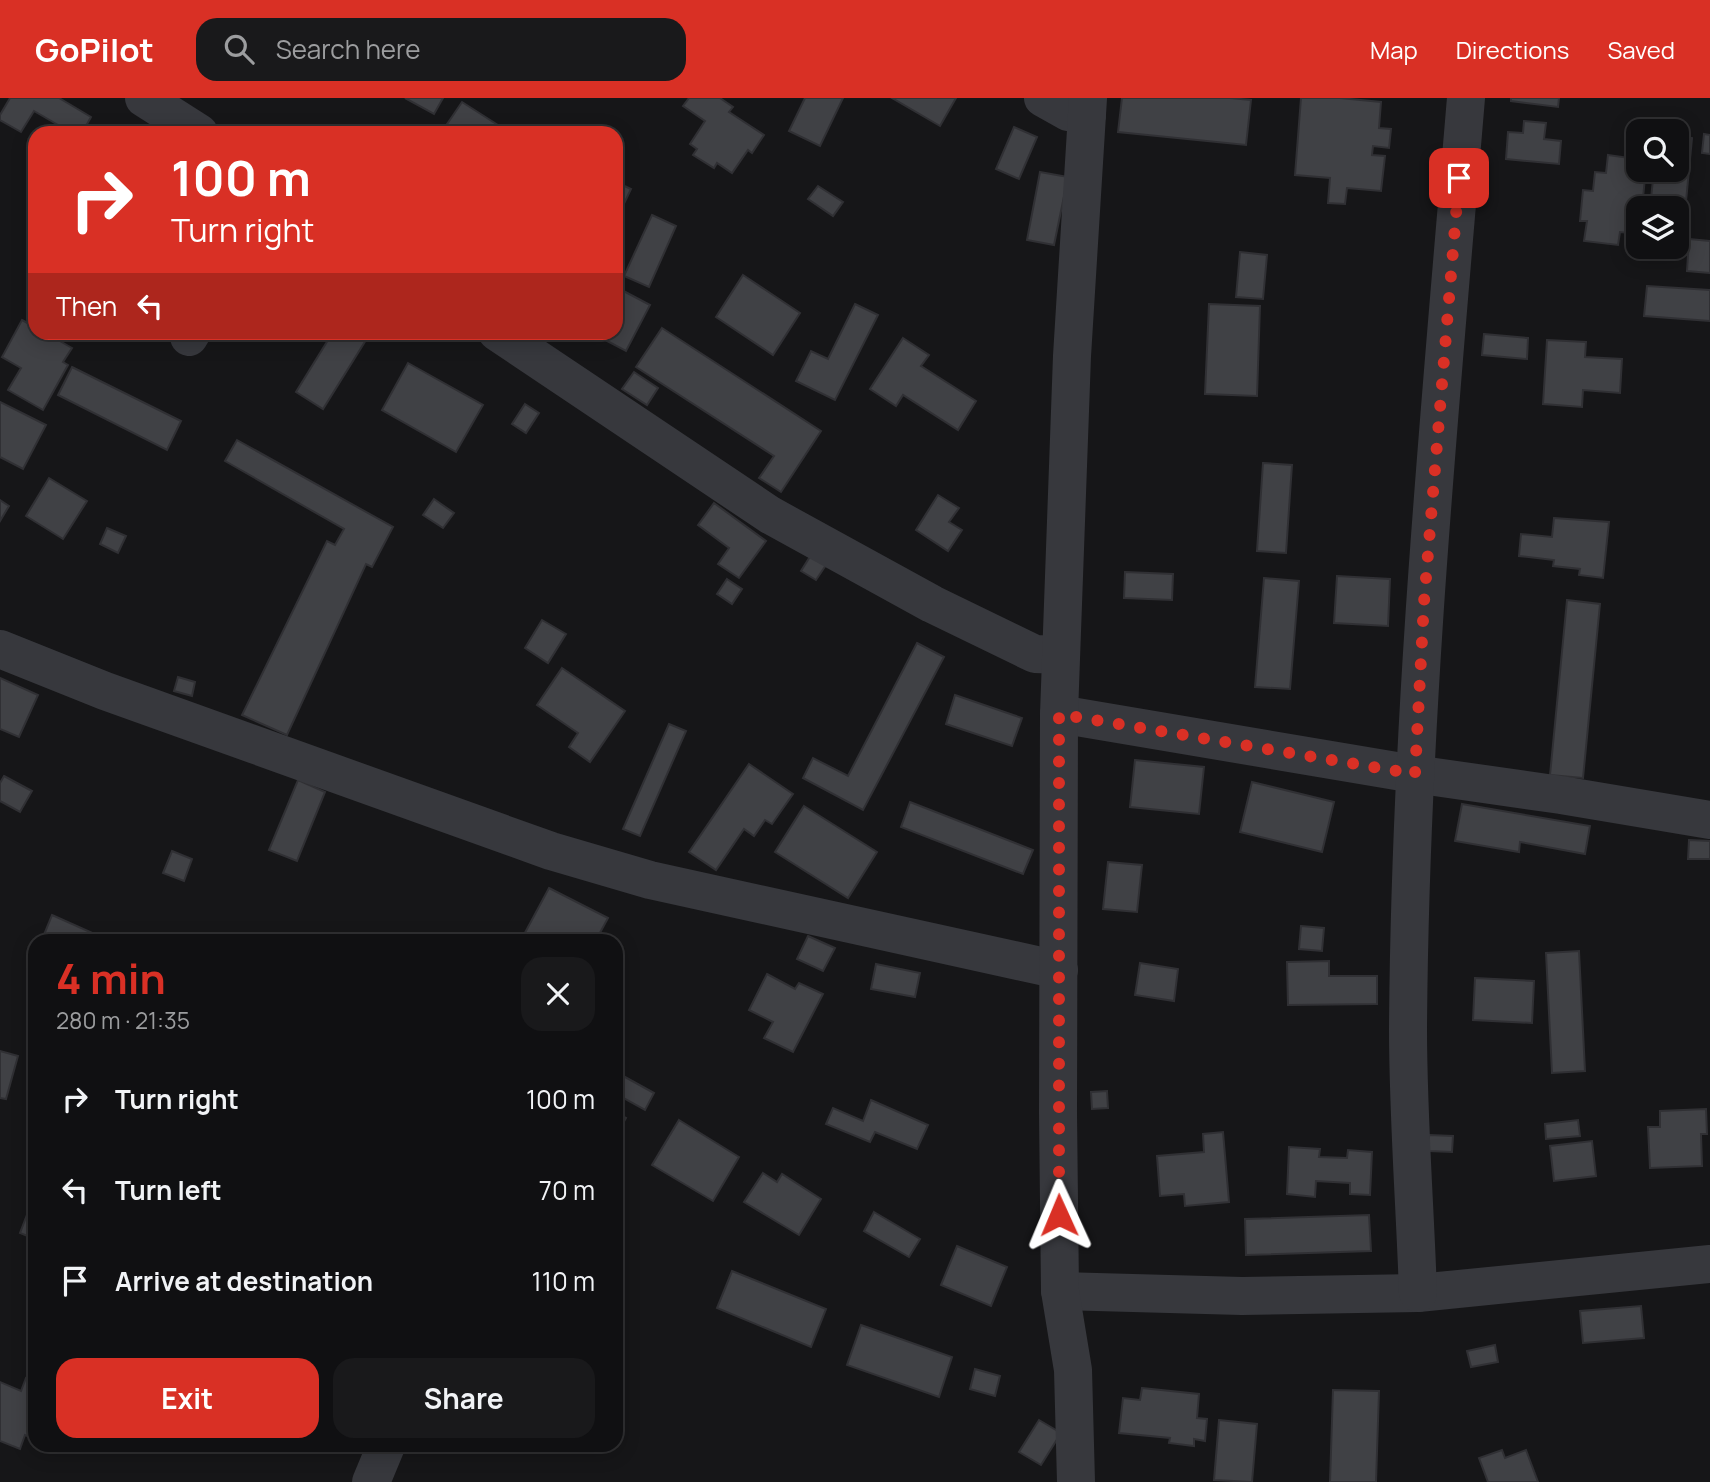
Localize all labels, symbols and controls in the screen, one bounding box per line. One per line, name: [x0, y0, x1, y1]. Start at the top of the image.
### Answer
search box: [196, 18, 686, 81]
text: GoPilot: [35, 27, 154, 72]
icon: search: [220, 30, 258, 68]
text: Search here: [276, 31, 420, 67]
text: Map: [1370, 33, 1418, 66]
text: Directions: [1456, 33, 1569, 66]
text: Saved: [1607, 33, 1675, 66]
map controls: [1626, 119, 1689, 259]
button: search: [1626, 119, 1689, 182]
text: 100 m: [171, 144, 311, 211]
pin: [1429, 148, 1489, 208]
icon: right: [56, 154, 147, 245]
icon: arrive: [1440, 159, 1478, 197]
button: layers: [1626, 196, 1689, 259]
text: Turn right: [171, 208, 314, 252]
icon: left: [131, 287, 169, 325]
text: Then: [56, 288, 117, 324]
text: 4 min: [56, 949, 166, 1007]
button: close: [521, 957, 595, 1031]
text: 280 m · 21:35: [56, 1004, 190, 1036]
icon: right: [56, 1080, 94, 1118]
text: Turn right: [115, 1081, 239, 1117]
text: 100 m: [526, 1081, 595, 1117]
icon: left: [56, 1171, 94, 1209]
text: Turn left: [115, 1172, 222, 1208]
text: 70 m: [539, 1172, 595, 1208]
position arrow: [1022, 1178, 1096, 1252]
icon: arrive: [56, 1262, 94, 1300]
text: Arrive at destination: [115, 1263, 373, 1299]
text: 110 m: [532, 1263, 595, 1299]
button: Exit: [56, 1358, 319, 1438]
button: Share: [333, 1358, 595, 1438]

